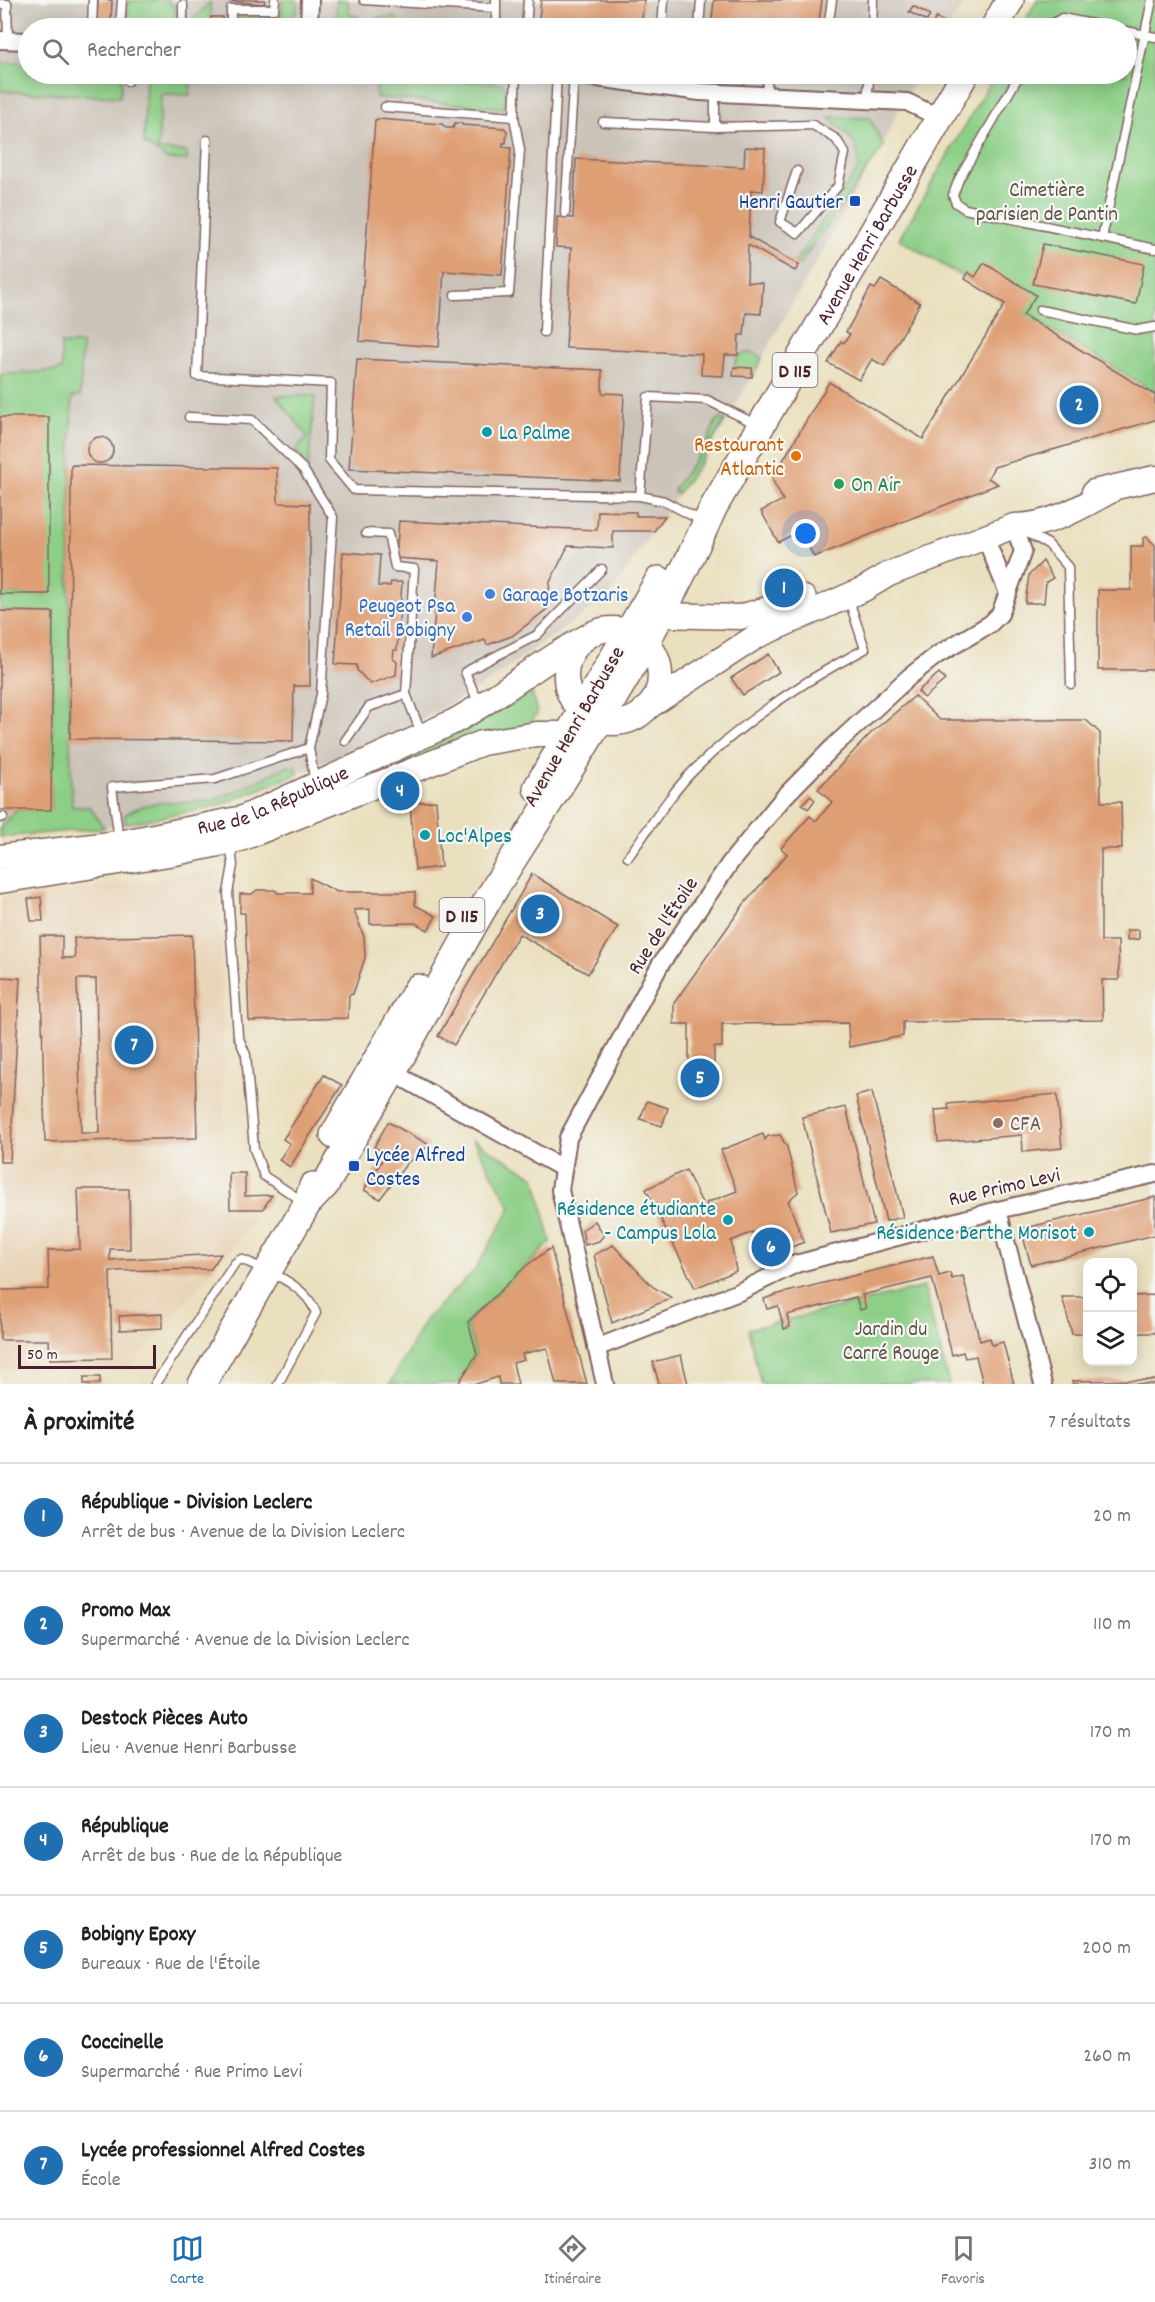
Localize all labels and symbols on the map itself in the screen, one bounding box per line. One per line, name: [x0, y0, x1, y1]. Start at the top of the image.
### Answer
street label: Avenue Henri Barbusse: [810, 160, 927, 332]
park label: Cimetière parisien de Pantin: [976, 177, 1118, 231]
place label: Henri Gautier: [739, 189, 843, 219]
marker: Henri Gautier: [848, 194, 862, 208]
road number: D 115: [772, 353, 818, 387]
pin: 2: [1060, 382, 1098, 428]
place label: La Palme: [499, 420, 570, 450]
marker: La Palme: [480, 425, 494, 439]
place label: Restaurant Atlantic: [694, 432, 784, 486]
marker: Restaurant Atlantic: [789, 449, 803, 463]
place label: On Air: [851, 472, 901, 502]
marker: On Air: [832, 477, 846, 491]
your location: [791, 519, 820, 548]
pin: 1: [764, 566, 804, 610]
place label: Garage Botzaris: [502, 582, 629, 612]
marker: Garage Botzaris: [483, 587, 497, 601]
place label: Peugeot Psa Retail Bobigny: [345, 593, 456, 647]
marker: Peugeot Psa Retail Bobigny: [460, 610, 474, 624]
street label: Avenue Henri Barbusse: [517, 642, 634, 813]
street label: Rue de la République: [195, 760, 354, 845]
pin: 4: [380, 768, 420, 814]
place label: Loc'Alpes: [437, 823, 512, 853]
marker: Loc'Alpes: [418, 828, 432, 842]
street label: Rue de l'Étoile: [622, 872, 707, 981]
pin: 3: [520, 892, 560, 936]
road number: D 115: [440, 898, 484, 932]
pin: 7: [114, 1022, 154, 1068]
pin: 5: [680, 1056, 720, 1100]
place label: CFA: [1010, 1111, 1041, 1141]
marker: CFA: [991, 1116, 1005, 1130]
place label: Lycée Alfred Costes: [366, 1142, 465, 1196]
marker: Lycée Alfred Costes: [347, 1159, 361, 1173]
street label: Rue Primo Levi: [946, 1162, 1063, 1216]
place label: Résidence étudiante - Campus Lola: [557, 1196, 717, 1250]
marker: Résidence étudiante - Campus Lola: [721, 1213, 735, 1227]
place label: Résidence Berthe Morisot: [876, 1220, 1077, 1250]
pin: 6: [752, 1224, 790, 1270]
marker: Résidence Berthe Morisot: [1082, 1225, 1096, 1239]
park label: Jardin du Carré Rouge: [843, 1316, 939, 1370]
scale bar: [18, 1342, 156, 1370]

